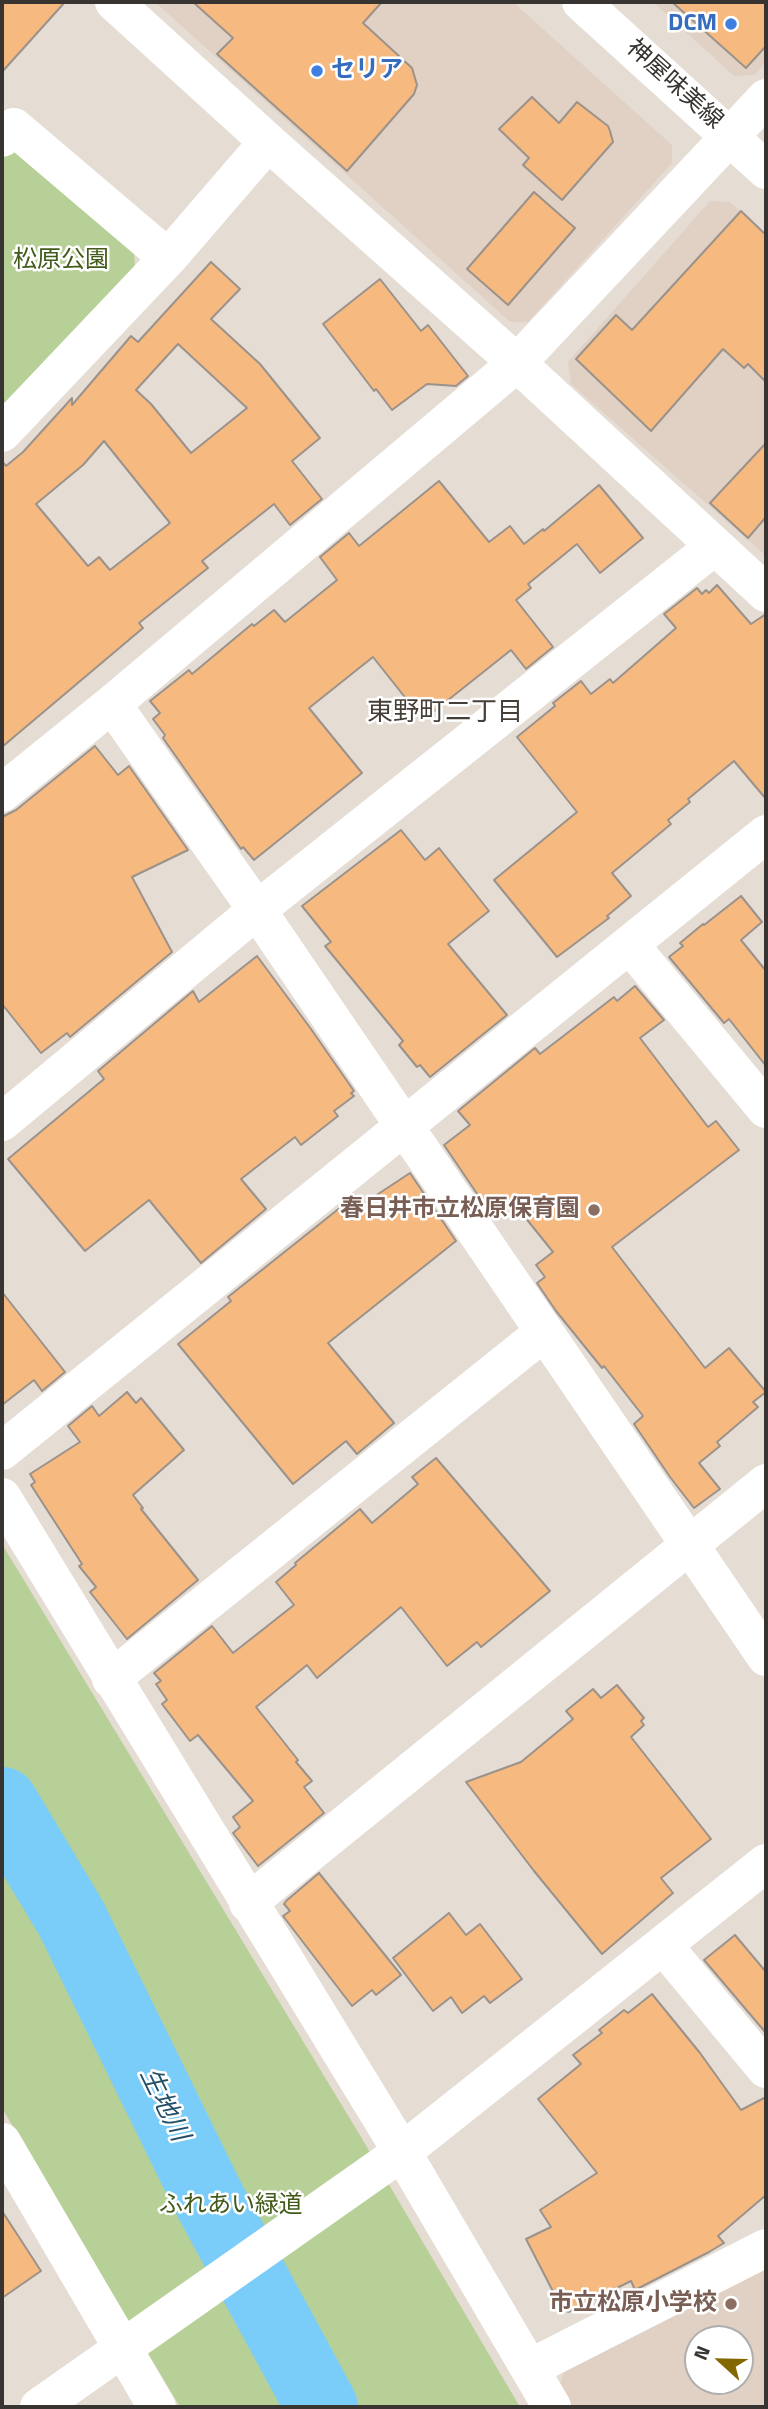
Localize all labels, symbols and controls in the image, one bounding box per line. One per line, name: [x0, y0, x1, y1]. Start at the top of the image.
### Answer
place label: DCM: [668, 10, 717, 38]
marker: DCM: [723, 16, 739, 32]
street label: 神屋味美線: [620, 34, 728, 136]
place label: セリア: [331, 57, 403, 85]
marker: セリア: [309, 63, 325, 79]
park label: 松原公園: [13, 247, 109, 275]
district label: 東野町二丁目: [367, 698, 523, 730]
place label: 春日井市立松原保育園: [340, 1196, 580, 1224]
marker: 春日井市立松原保育園: [586, 1202, 602, 1218]
water label: 生地川: [132, 2063, 194, 2147]
park label: ふれあい緑道: [159, 2192, 303, 2220]
place label: 市立松原小学校: [549, 2290, 717, 2318]
marker: 市立松原小学校: [723, 2296, 739, 2312]
north arrow: [684, 2325, 754, 2395]
text: N: [685, 2341, 717, 2364]

